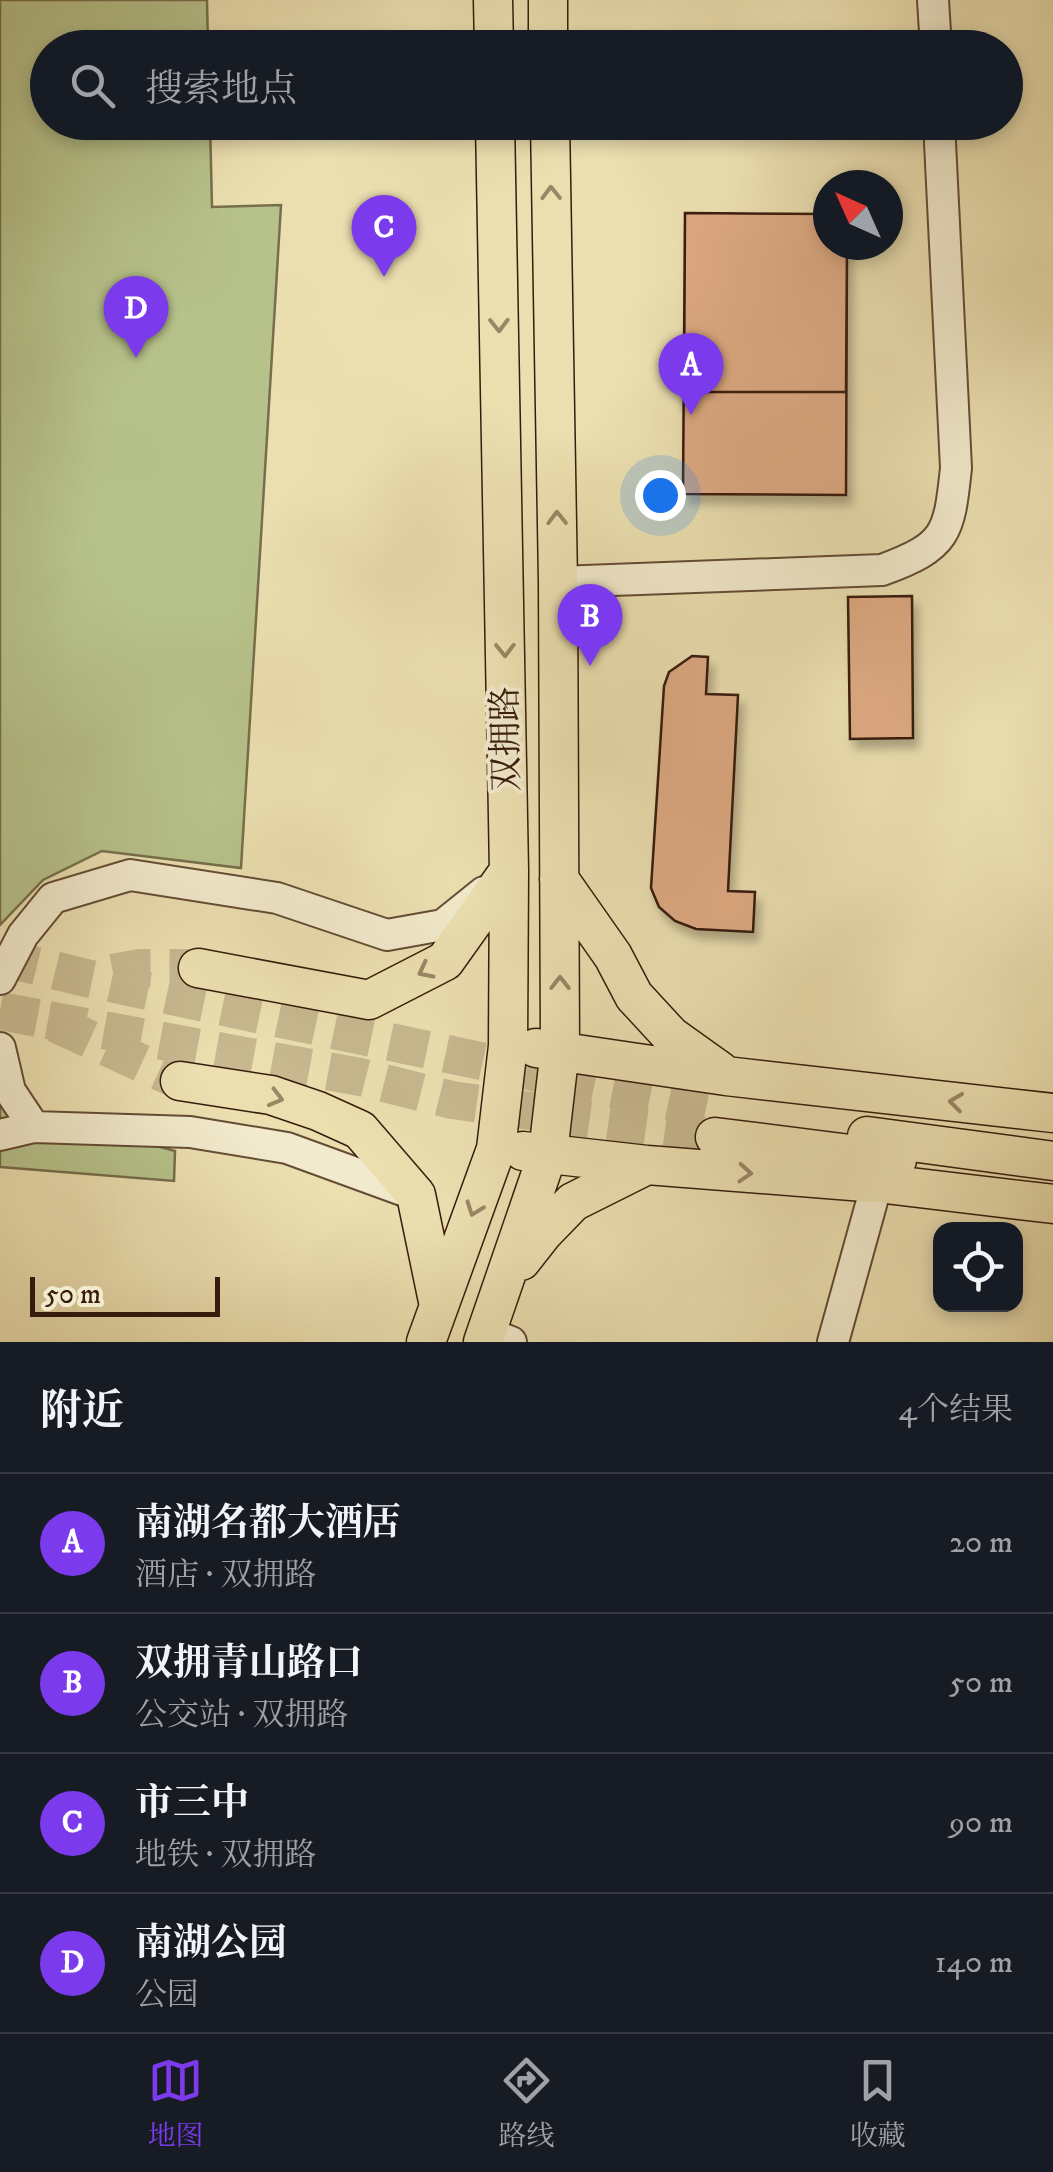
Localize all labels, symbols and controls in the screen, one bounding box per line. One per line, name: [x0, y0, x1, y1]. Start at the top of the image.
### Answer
search box: [30, 30, 1023, 140]
icon: search: [65, 58, 120, 113]
text: 搜索地点: [145, 66, 297, 114]
north arrow: [813, 170, 903, 260]
one-way arrow: [540, 185, 562, 200]
pin: C: [352, 194, 416, 277]
pin: D: [104, 276, 168, 358]
one-way arrow: [488, 318, 510, 333]
pin: A: [658, 332, 724, 415]
your location: [635, 470, 686, 521]
one-way arrow: [547, 510, 568, 526]
pin: B: [558, 584, 622, 666]
one-way arrow: [494, 642, 516, 658]
street label: 双拥路: [484, 686, 530, 792]
one-way arrow: [418, 959, 436, 978]
one-way arrow: [549, 975, 571, 990]
one-way arrow: [267, 1086, 284, 1107]
one-way arrow: [948, 1092, 964, 1113]
one-way arrow: [737, 1161, 753, 1183]
one-way arrow: [465, 1200, 486, 1217]
map controls: [933, 1222, 1023, 1312]
button: locate: [933, 1222, 1023, 1312]
scale bar: [30, 1272, 220, 1316]
text: 50 m: [45, 1277, 101, 1312]
text: 附近: [40, 1386, 124, 1438]
text: 4个结果: [899, 1391, 1013, 1431]
text: 南湖名都大酒㕆: [135, 1500, 401, 1548]
text: A: [62, 1523, 83, 1563]
text: 20 m: [949, 1523, 1013, 1563]
text: 酒店 · 双拥路: [135, 1556, 316, 1596]
text: 双拥青山路口: [135, 1640, 363, 1688]
text: B: [62, 1663, 83, 1703]
text: 50 m: [949, 1663, 1013, 1703]
text: 公交站 · 双拥路: [135, 1696, 348, 1736]
text: 市三中: [135, 1780, 249, 1828]
text: C: [62, 1803, 83, 1843]
text: 90 m: [949, 1803, 1013, 1843]
text: 地铁 · 双拥路: [135, 1836, 316, 1876]
text: 南湖公园: [135, 1920, 287, 1968]
text: D: [61, 1943, 84, 1983]
text: 140 m: [935, 1943, 1013, 1983]
text: 公园: [135, 1976, 199, 2016]
tab: 地图: [147, 2053, 204, 2154]
tab: 路线: [498, 2053, 555, 2154]
tab: 收藏: [849, 2053, 906, 2154]

